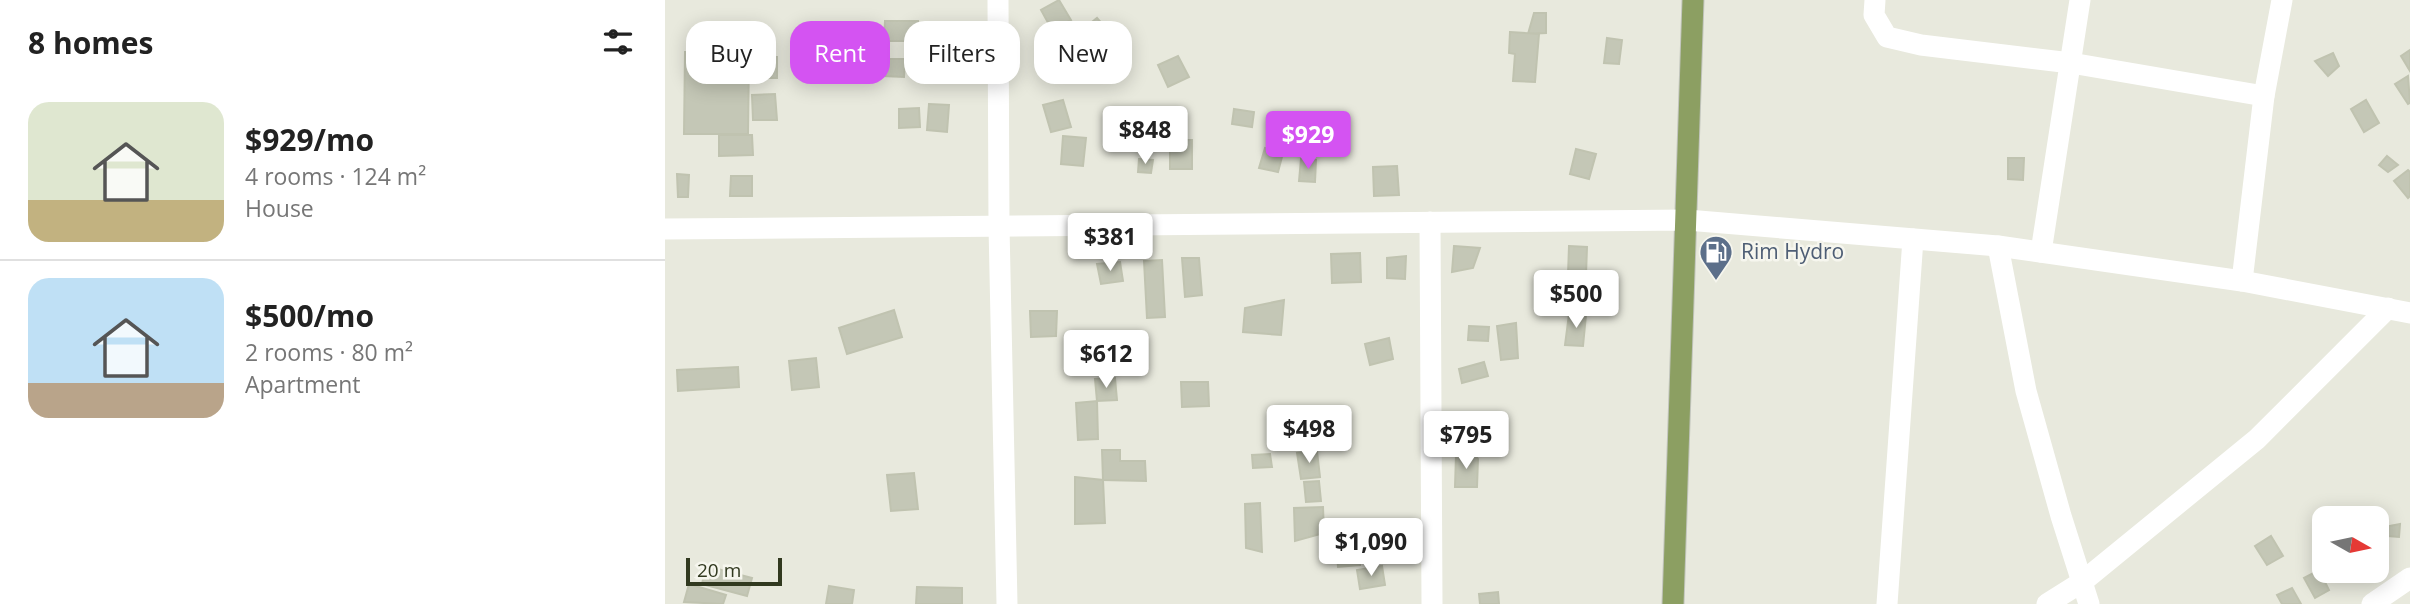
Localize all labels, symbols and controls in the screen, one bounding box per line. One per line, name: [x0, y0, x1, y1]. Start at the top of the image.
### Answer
chip: Buy: [686, 21, 776, 84]
chip: Rent: [790, 21, 890, 84]
chip: Filters: [904, 21, 1020, 84]
chip: New: [1034, 21, 1132, 84]
text: 8 homes: [28, 22, 153, 63]
icon: filters: [599, 23, 637, 61]
pin: $848: [1104, 106, 1186, 166]
pin: $929: [1267, 111, 1349, 171]
text: $848: [1119, 113, 1171, 145]
text: $929: [1282, 118, 1334, 150]
text: $929/mo: [245, 119, 374, 160]
icon: home: [84, 130, 168, 214]
text: 4 rooms · 124 m²: [245, 160, 426, 192]
text: House: [245, 192, 314, 224]
pin: $381: [1069, 214, 1151, 273]
text: $381: [1084, 220, 1136, 252]
fuel station icon: Rim Hydro: [1697, 233, 1735, 282]
place label: Rim Hydro: [1741, 237, 1844, 265]
pin: $500: [1535, 270, 1617, 330]
text: $500: [1550, 277, 1602, 309]
text: $500/mo: [245, 295, 374, 336]
icon: home: [84, 306, 168, 390]
pin: $612: [1065, 330, 1147, 390]
text: 2 rooms · 80 m²: [245, 336, 413, 368]
text: $612: [1080, 337, 1132, 369]
text: Apartment: [245, 368, 361, 400]
pin: $498: [1268, 406, 1350, 465]
text: $498: [1283, 412, 1335, 444]
pin: $795: [1425, 412, 1507, 471]
text: $795: [1440, 418, 1492, 450]
north arrow: [2312, 506, 2389, 583]
map controls: [2312, 506, 2389, 583]
pin: $1,090: [1314, 518, 1428, 578]
text: $1,090: [1335, 525, 1407, 557]
scale bar: [686, 555, 782, 587]
text: 20 m: [697, 557, 741, 583]

